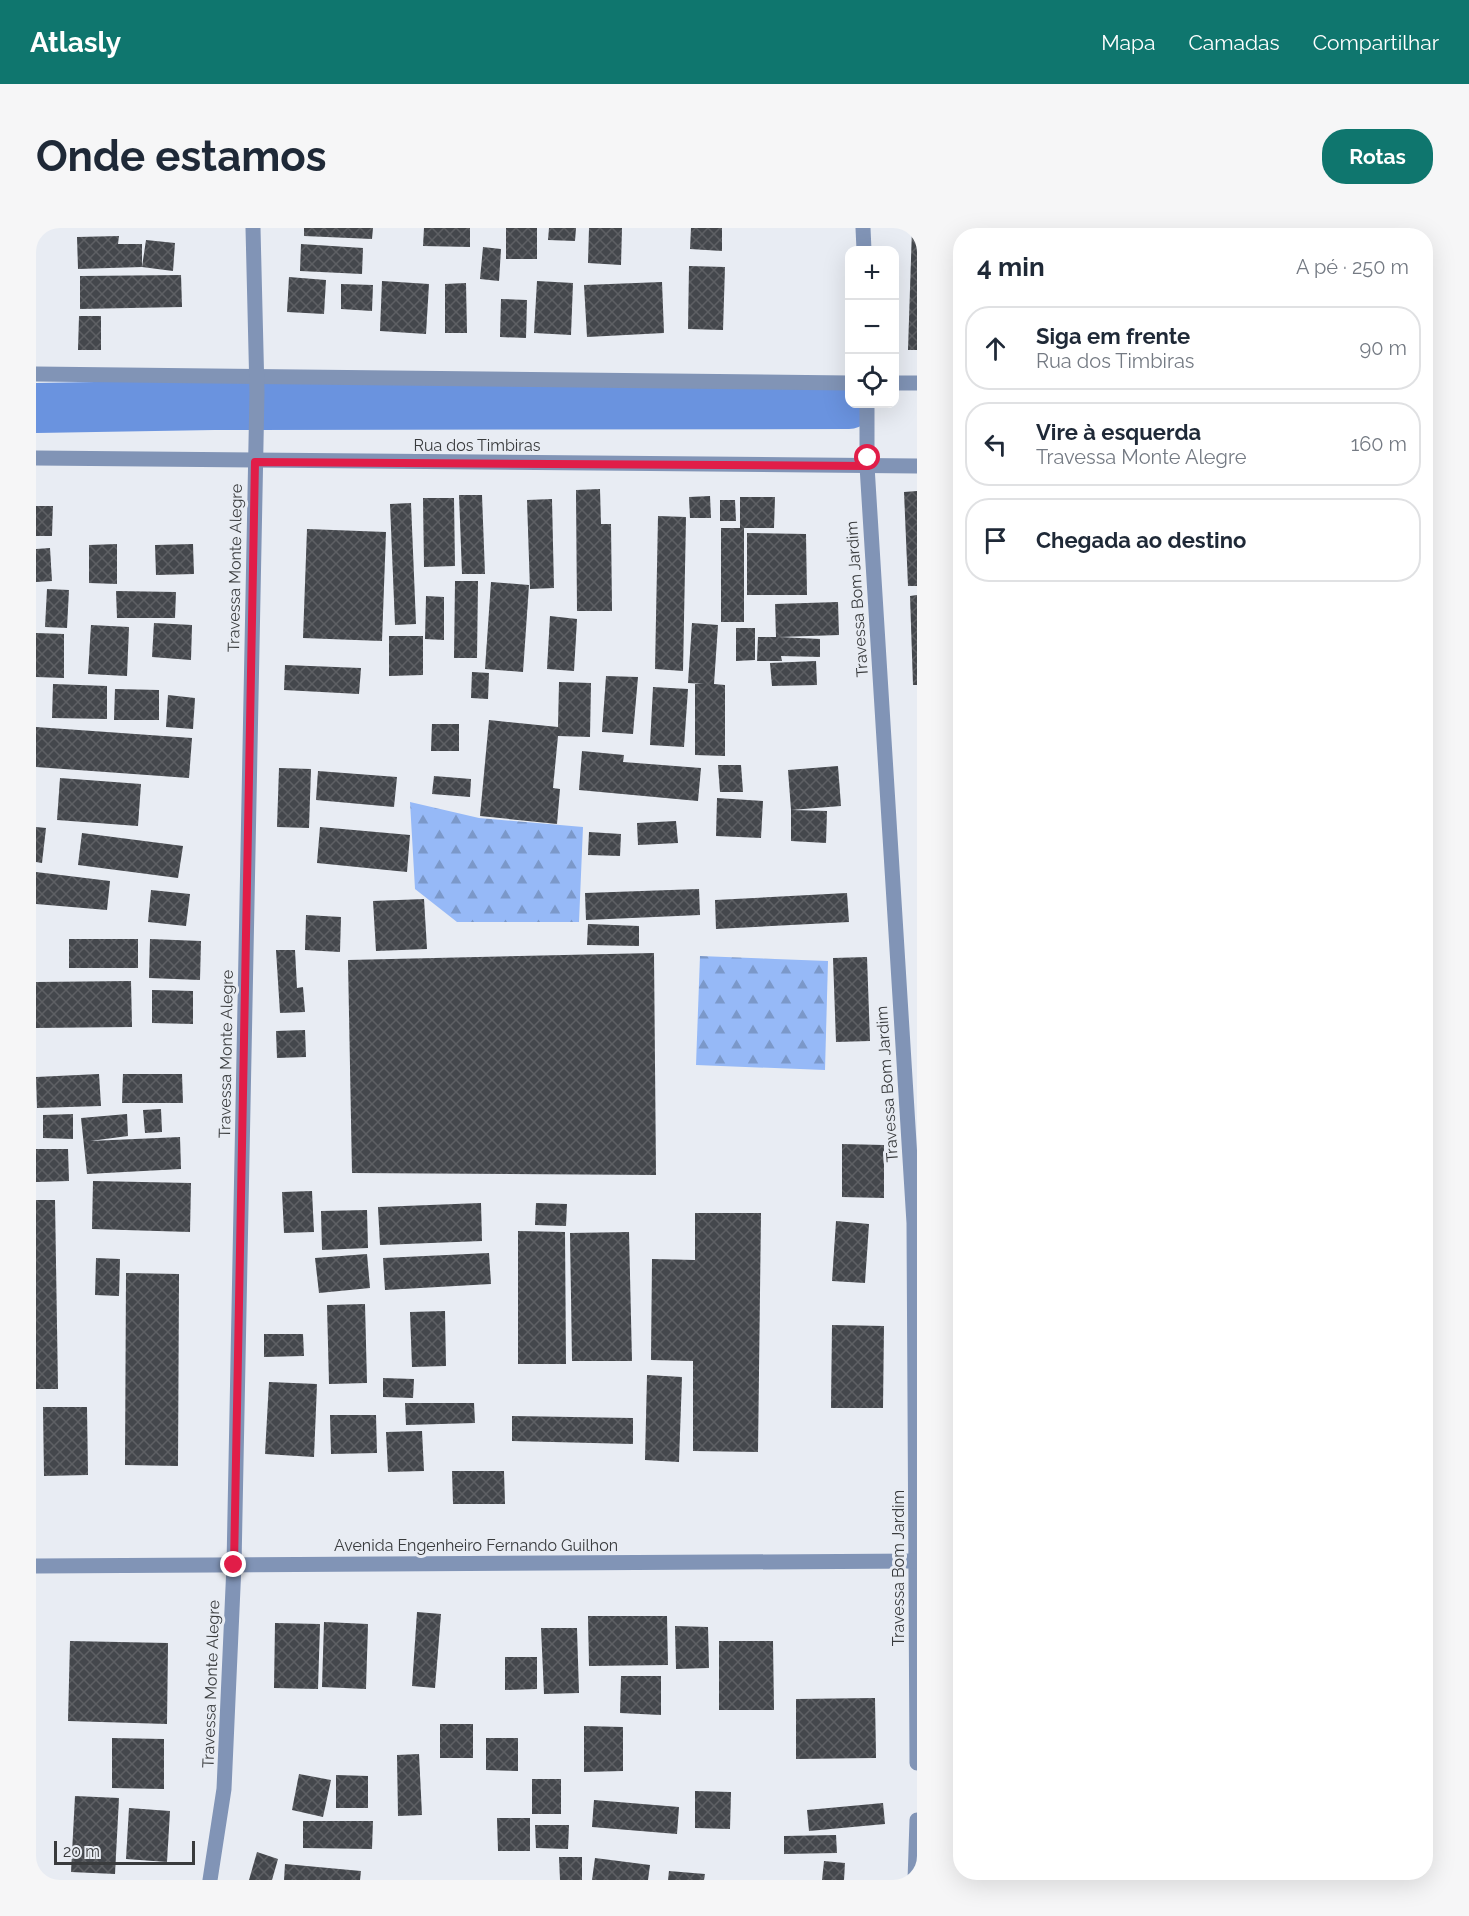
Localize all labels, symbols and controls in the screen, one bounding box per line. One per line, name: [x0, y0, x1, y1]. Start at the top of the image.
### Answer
text: Atlasly: [30, 26, 121, 59]
text: Mapa: [1101, 30, 1155, 55]
text: Camadas: [1188, 30, 1280, 55]
text: Compartilhar: [1313, 30, 1439, 55]
button: Rotas: [1322, 129, 1433, 184]
text: Onde estamos: [36, 132, 327, 181]
map controls: [845, 246, 899, 408]
button: +: [845, 246, 899, 300]
text: 4 min: [977, 252, 1045, 282]
text: A pé · 250 m: [1296, 255, 1409, 279]
button: −: [845, 300, 899, 354]
text: Siga em frente: [1036, 323, 1190, 349]
icon: ahead: [979, 332, 1012, 365]
text: 90 m: [1360, 336, 1407, 360]
text: Rua dos Timbiras: [1036, 349, 1194, 373]
button: locate: [845, 354, 899, 408]
text: Vire à esquerda: [1036, 419, 1201, 445]
icon: left: [979, 428, 1012, 461]
text: 160 m: [1351, 432, 1407, 456]
street label: Rua dos Timbiras: [414, 436, 541, 455]
route start: [854, 444, 880, 470]
text: Travessa Monte Alegre: [1036, 445, 1246, 469]
street label: Travessa Monte Alegre: [224, 484, 246, 652]
street label: Travessa Bom Jardim: [842, 520, 872, 678]
icon: arrive: [979, 524, 1012, 557]
text: Chegada ao destino: [1036, 527, 1246, 553]
street label: Travessa Monte Alegre: [215, 970, 237, 1138]
street label: Travessa Bom Jardim: [872, 1005, 902, 1163]
street label: Travessa Bom Jardim: [889, 1490, 908, 1646]
street label: Avenida Engenheiro Fernando Guilhon: [334, 1536, 618, 1555]
route end: [220, 1551, 246, 1577]
street label: Travessa Monte Alegre: [199, 1600, 223, 1768]
scale bar: [54, 1838, 195, 1866]
text: 20 m: [63, 1842, 100, 1861]

